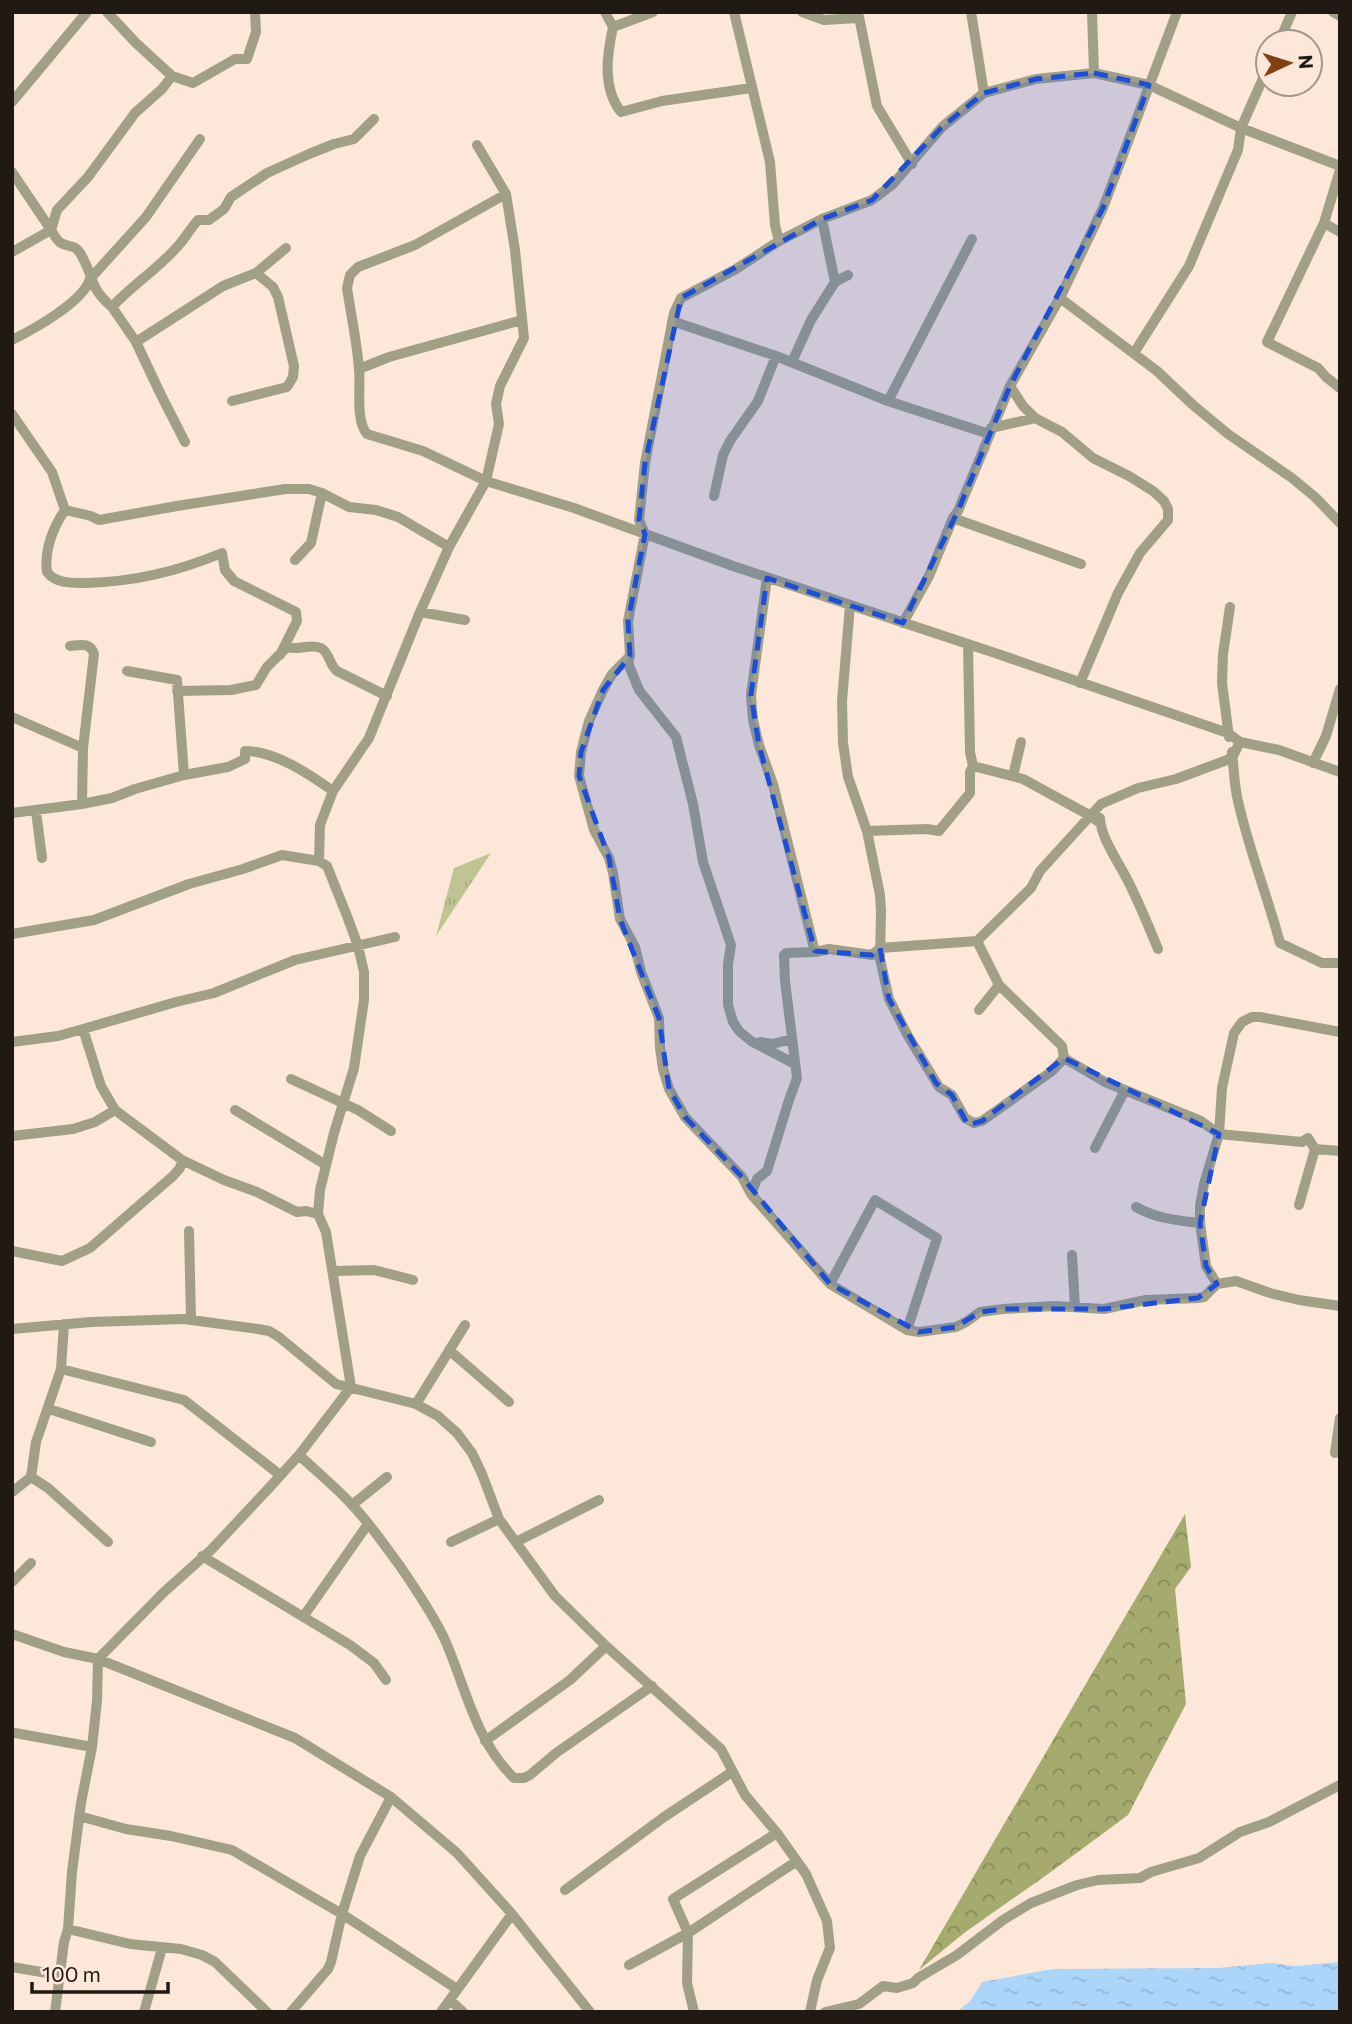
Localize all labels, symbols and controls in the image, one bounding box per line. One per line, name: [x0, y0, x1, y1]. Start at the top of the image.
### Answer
north arrow: [1254, 28, 1324, 98]
text: N: [1294, 54, 1318, 70]
scale bar: [32, 1951, 168, 1995]
text: 100 m: [42, 1961, 101, 1986]

